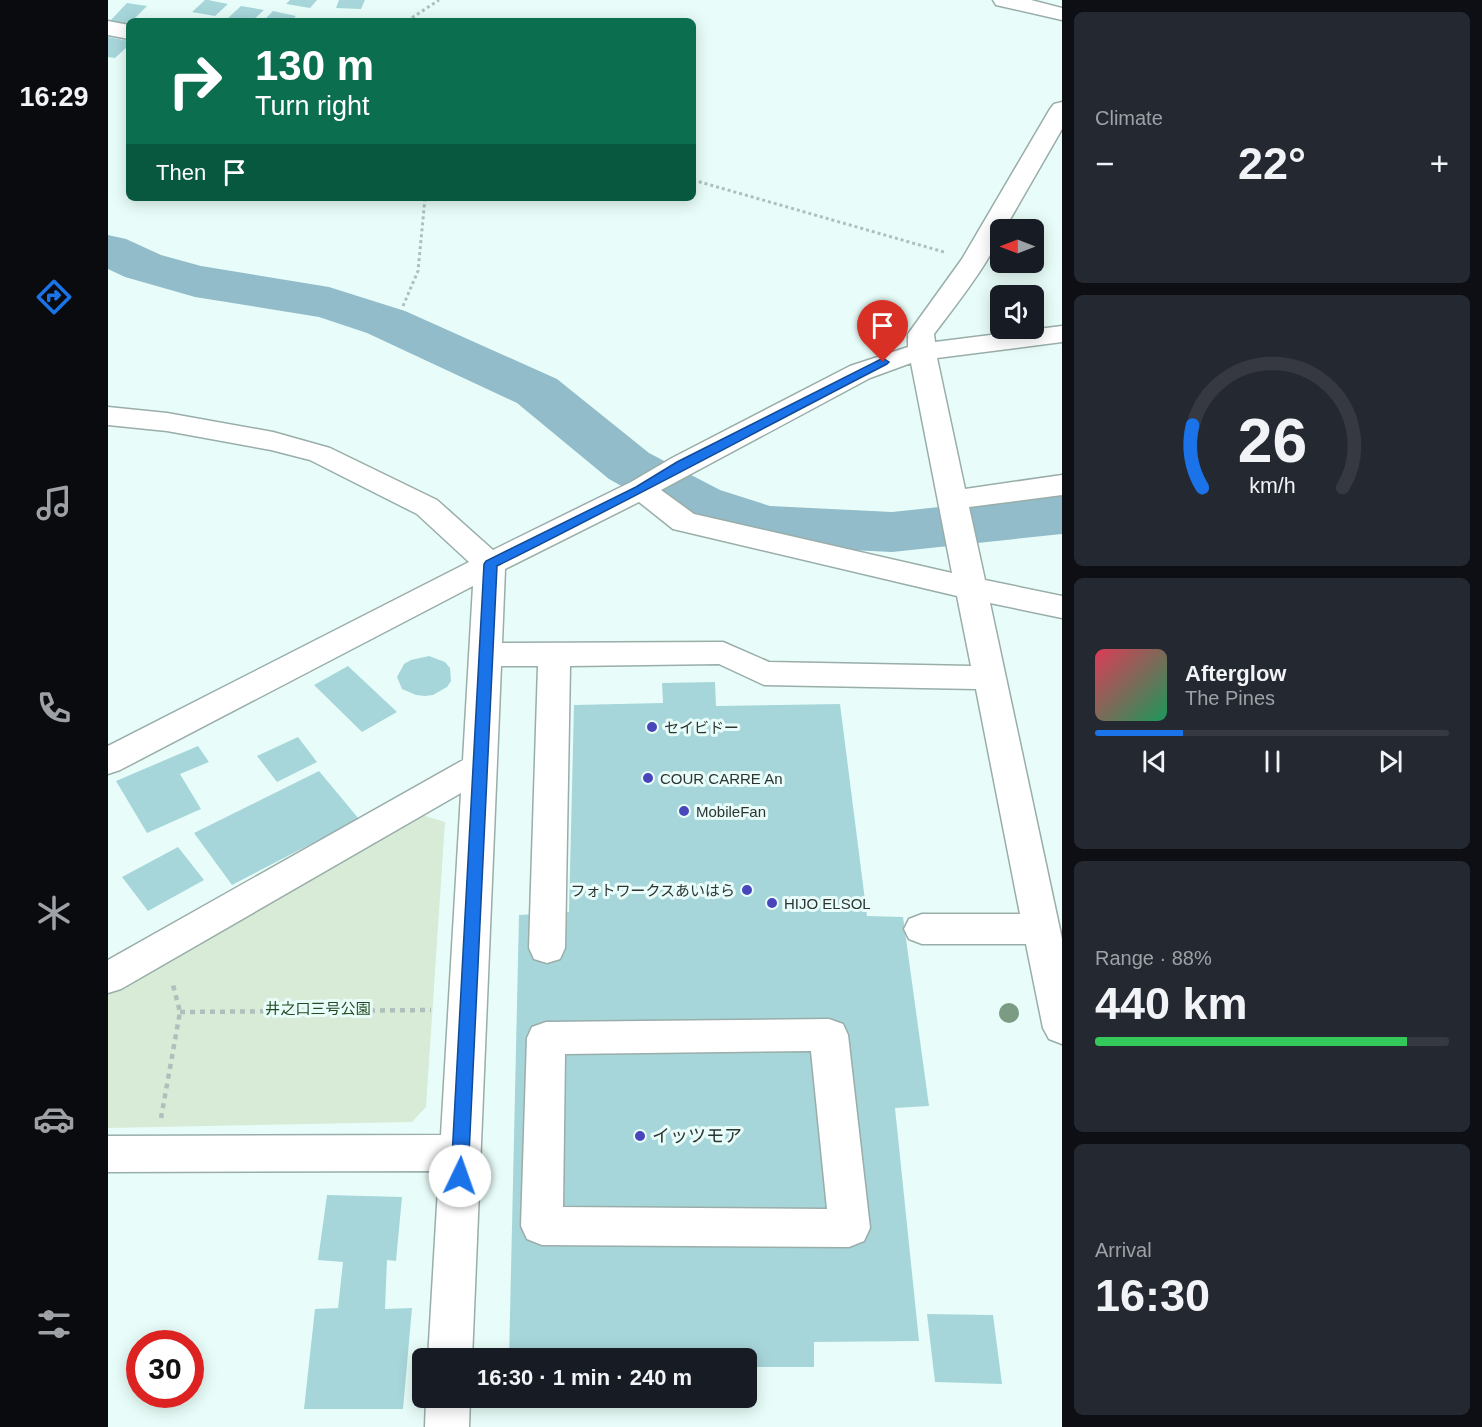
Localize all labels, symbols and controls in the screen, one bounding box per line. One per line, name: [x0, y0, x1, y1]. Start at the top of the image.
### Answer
icon: right: [156, 42, 234, 120]
text: 130 m: [255, 42, 374, 89]
text: 16:29: [19, 82, 89, 112]
text: Turn right: [255, 91, 370, 121]
text: Climate: [1095, 107, 1163, 129]
text: 22°: [1238, 138, 1306, 189]
text: −: [1095, 145, 1114, 182]
text: +: [1430, 145, 1449, 182]
icon: arrive: [218, 156, 251, 189]
text: Then: [156, 160, 206, 185]
north arrow: [990, 219, 1044, 273]
map controls: [990, 219, 1044, 339]
icon: directions: [33, 276, 75, 318]
button: sound: [990, 285, 1044, 339]
pin: [857, 300, 908, 362]
icon: arrive: [866, 309, 899, 342]
text: 26: [1237, 406, 1307, 475]
text: km/h: [1249, 474, 1295, 498]
icon: music: [33, 482, 75, 524]
text: Afterglow: [1185, 661, 1286, 686]
icon: phone: [33, 687, 75, 729]
text: The Pines: [1185, 687, 1275, 709]
place label: セイビドー: [664, 719, 739, 736]
marker: セイビドー: [645, 720, 659, 734]
icon: previous: [1138, 745, 1171, 778]
icon: pause: [1256, 745, 1289, 778]
icon: next: [1374, 745, 1407, 778]
place label: COUR CARRE An: [660, 770, 783, 787]
marker: COUR CARRE An: [641, 771, 655, 785]
place label: MobileFan: [696, 803, 766, 820]
marker: MobileFan: [677, 804, 691, 818]
place label: フォトワークスあいはら: [570, 882, 735, 899]
marker: フォトワークスあいはら: [740, 883, 754, 897]
icon: climate: [33, 892, 75, 934]
place label: HIJO ELSOL: [784, 895, 871, 912]
marker: HIJO ELSOL: [765, 896, 779, 910]
text: Range · 88%: [1095, 947, 1212, 969]
text: 440 km: [1095, 978, 1248, 1029]
park label: 井之口三号公園: [265, 1000, 371, 1017]
icon: car: [33, 1098, 75, 1140]
place label: イッツモア: [652, 1126, 742, 1146]
marker: イッツモア: [633, 1129, 647, 1143]
position arrow: [428, 1144, 492, 1208]
text: Arrival: [1095, 1239, 1152, 1261]
text: 16:30: [1095, 1270, 1210, 1321]
icon: filters: [33, 1303, 75, 1345]
speed limit sign: 30: [126, 1330, 204, 1408]
text: 16:30 · 1 min · 240 m: [477, 1365, 692, 1390]

